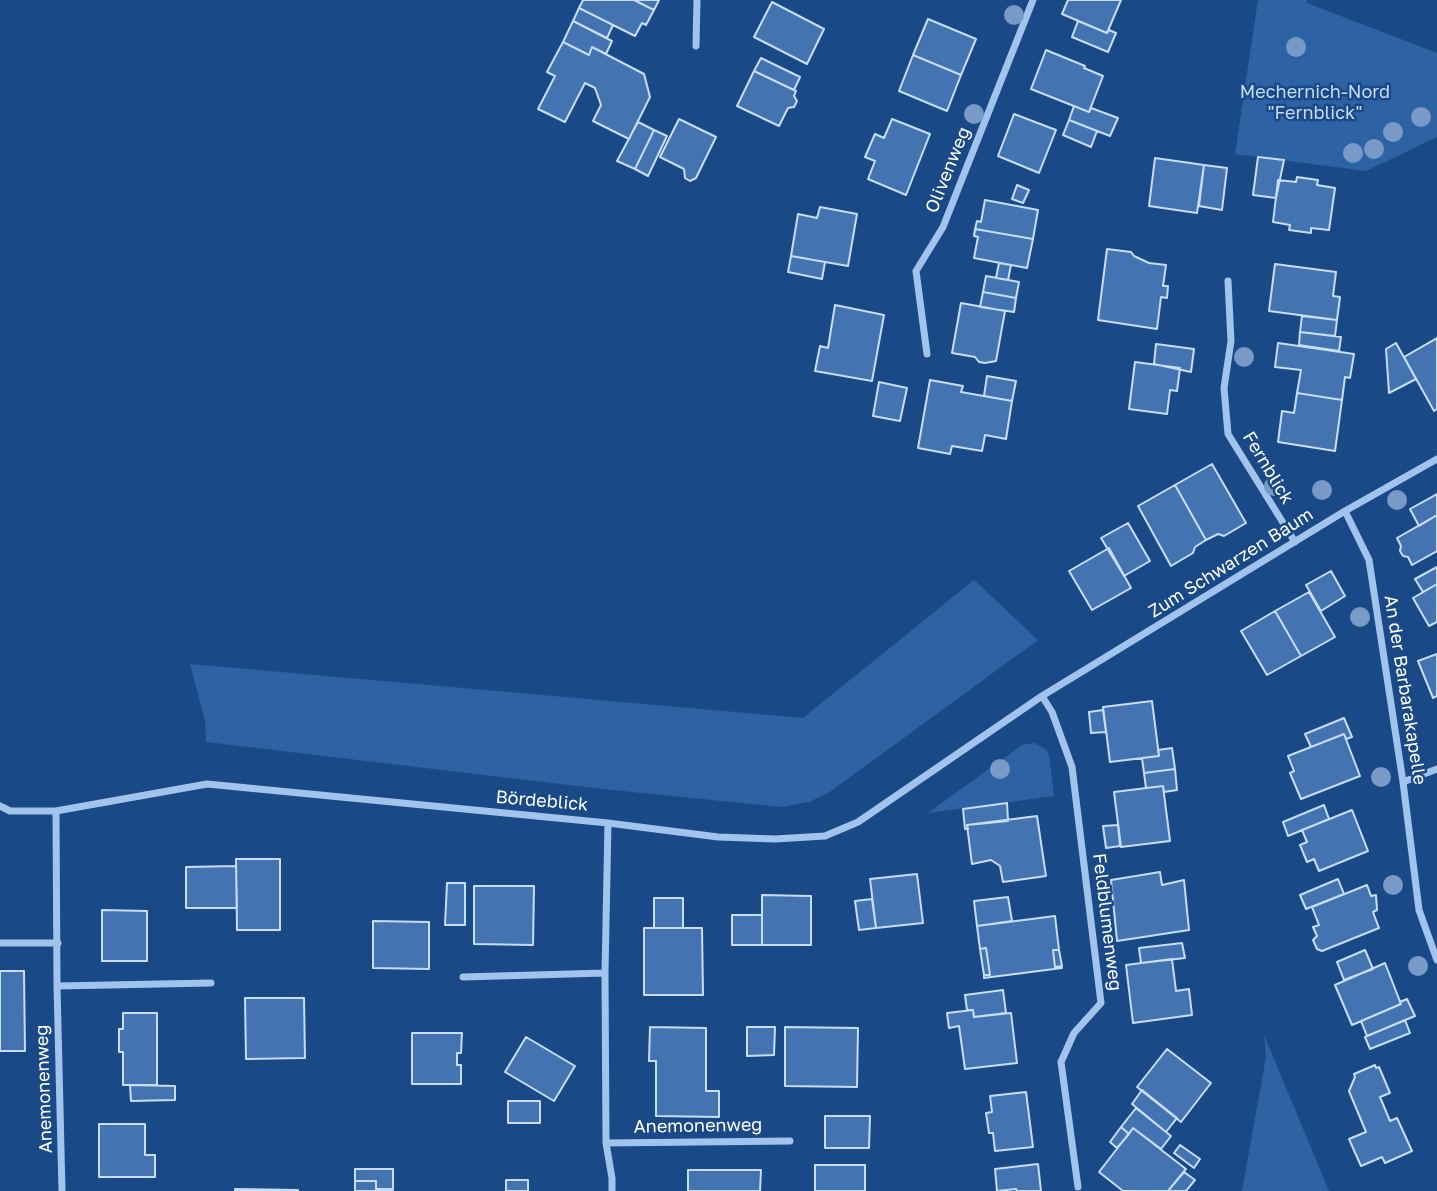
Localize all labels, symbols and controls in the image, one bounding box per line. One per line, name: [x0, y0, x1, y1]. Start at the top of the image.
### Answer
park label: Mechernich-Nord "Fernblick": [1240, 81, 1390, 124]
street label: Olivenweg: [921, 124, 975, 216]
street label: Fernblick: [1238, 428, 1298, 508]
street label: Zum Schwarzen Baum: [1145, 504, 1317, 622]
street label: An der Barbarakapelle: [1379, 594, 1431, 786]
street label: Bördeblick: [495, 786, 589, 816]
street label: Feldblumenweg: [1088, 852, 1126, 992]
street label: Anemonenweg: [31, 1024, 57, 1154]
street label: Anemonenweg: [634, 1114, 762, 1138]

